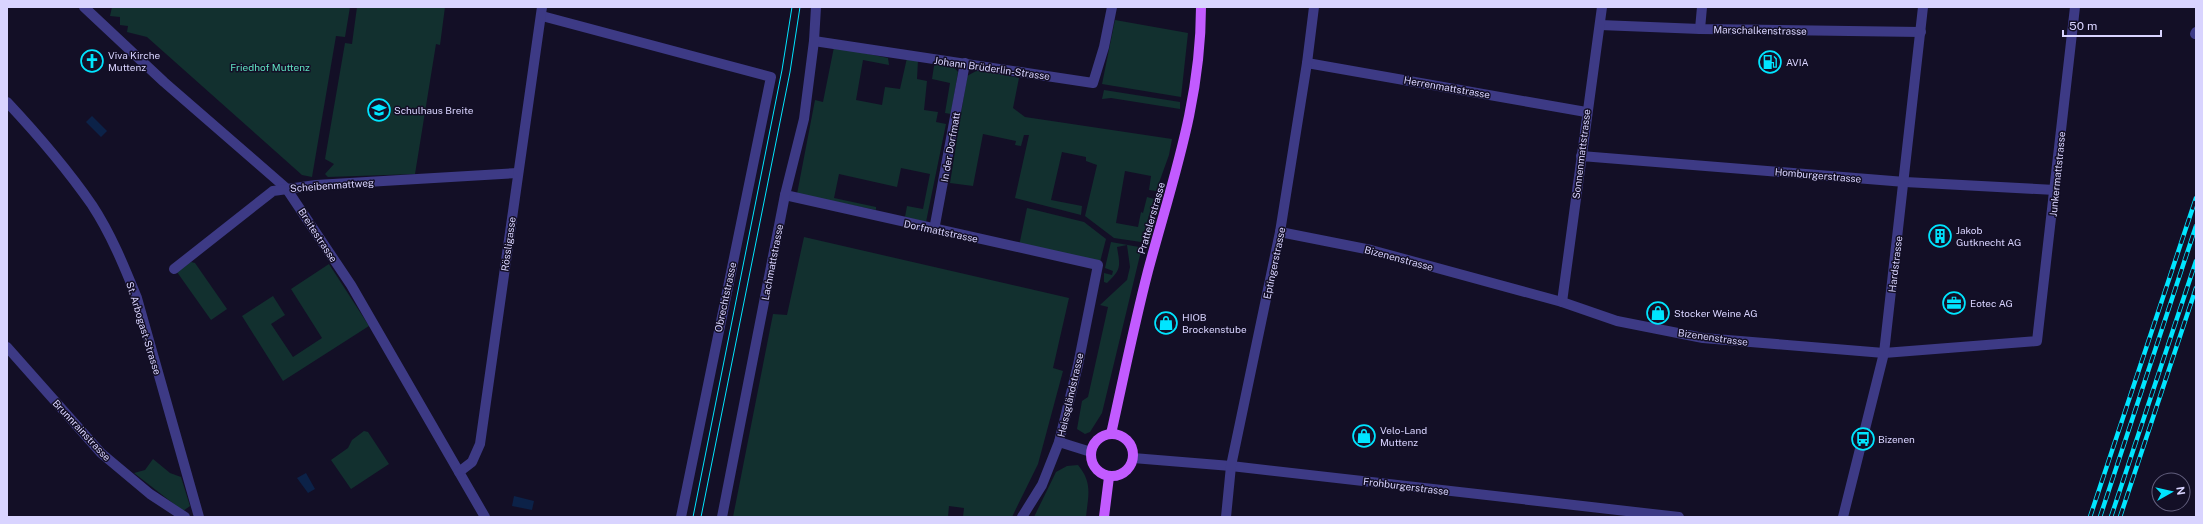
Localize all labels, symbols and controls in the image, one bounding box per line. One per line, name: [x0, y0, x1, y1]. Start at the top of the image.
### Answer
scale bar: [2063, 12, 2161, 38]
text: 50 m: [2069, 19, 2097, 33]
street label: Marschalkenstrasse: [1713, 23, 1807, 37]
church icon: Viva Kirche Muttenz: [79, 48, 105, 74]
place label: Viva Kirche Muttenz: [108, 49, 160, 73]
fuel station icon: AVIA: [1757, 49, 1783, 75]
street label: Johann Brüderlin-Strasse: [933, 54, 1051, 82]
place label: AVIA: [1786, 56, 1809, 68]
park label: Friedhof Muttenz: [230, 61, 310, 73]
street label: Herrenmattstrasse: [1403, 73, 1491, 101]
school or university icon: Schulhaus Breite: [366, 97, 392, 123]
place label: Schulhaus Breite: [394, 104, 474, 116]
street label: Sonnenmattstrasse: [1570, 108, 1593, 200]
street label: In der Dorfmatt: [938, 111, 962, 183]
street label: Junkermattstrasse: [2047, 131, 2067, 217]
street label: Homburgerstrasse: [1774, 165, 1862, 185]
street label: Scheibenmattweg: [290, 176, 374, 194]
street label: Prattelerstrasse: [1135, 180, 1167, 255]
street label: Breitestrasse: [296, 206, 340, 264]
street label: Rössligasse: [498, 216, 518, 272]
street label: Dorfmattstrasse: [903, 217, 980, 245]
street label: Lachmattstrasse: [759, 223, 785, 301]
building icon: Jakob Gutknecht AG: [1927, 223, 1953, 249]
place label: Jakob Gutknecht AG: [1956, 224, 2021, 248]
street label: Eptingerstrasse: [1260, 226, 1288, 300]
street label: Hardstrasse: [1886, 235, 1904, 293]
street label: Bizenenstrasse: [1363, 243, 1435, 273]
street label: Obrechtstrasse: [712, 261, 738, 333]
street label: St. Arbogast-Strasse: [124, 280, 164, 376]
office icon: Eotec AG: [1941, 290, 1967, 316]
place label: Eotec AG: [1970, 297, 2013, 309]
shop icon: Stocker Weine AG: [1645, 300, 1671, 326]
place label: Stocker Weine AG: [1674, 307, 1758, 319]
shop icon: HIOB Brockenstube: [1153, 310, 1179, 336]
place label: HIOB Brockenstube: [1182, 311, 1247, 335]
street label: Bizenenstrasse: [1677, 326, 1749, 348]
street label: Heissgländstrasse: [1054, 351, 1086, 438]
street label: Brunnrainstrasse: [51, 397, 114, 463]
shop icon: Velo-Land Muttenz: [1351, 423, 1377, 449]
place label: Velo-Land Muttenz: [1380, 424, 1427, 448]
bus stop icon: Bizenen: [1850, 426, 1876, 452]
place label: Bizenen: [1878, 433, 1915, 445]
north arrow: [2151, 472, 2191, 512]
street label: Frohburgerstrasse: [1363, 475, 1450, 497]
text: N: [2174, 486, 2187, 496]

